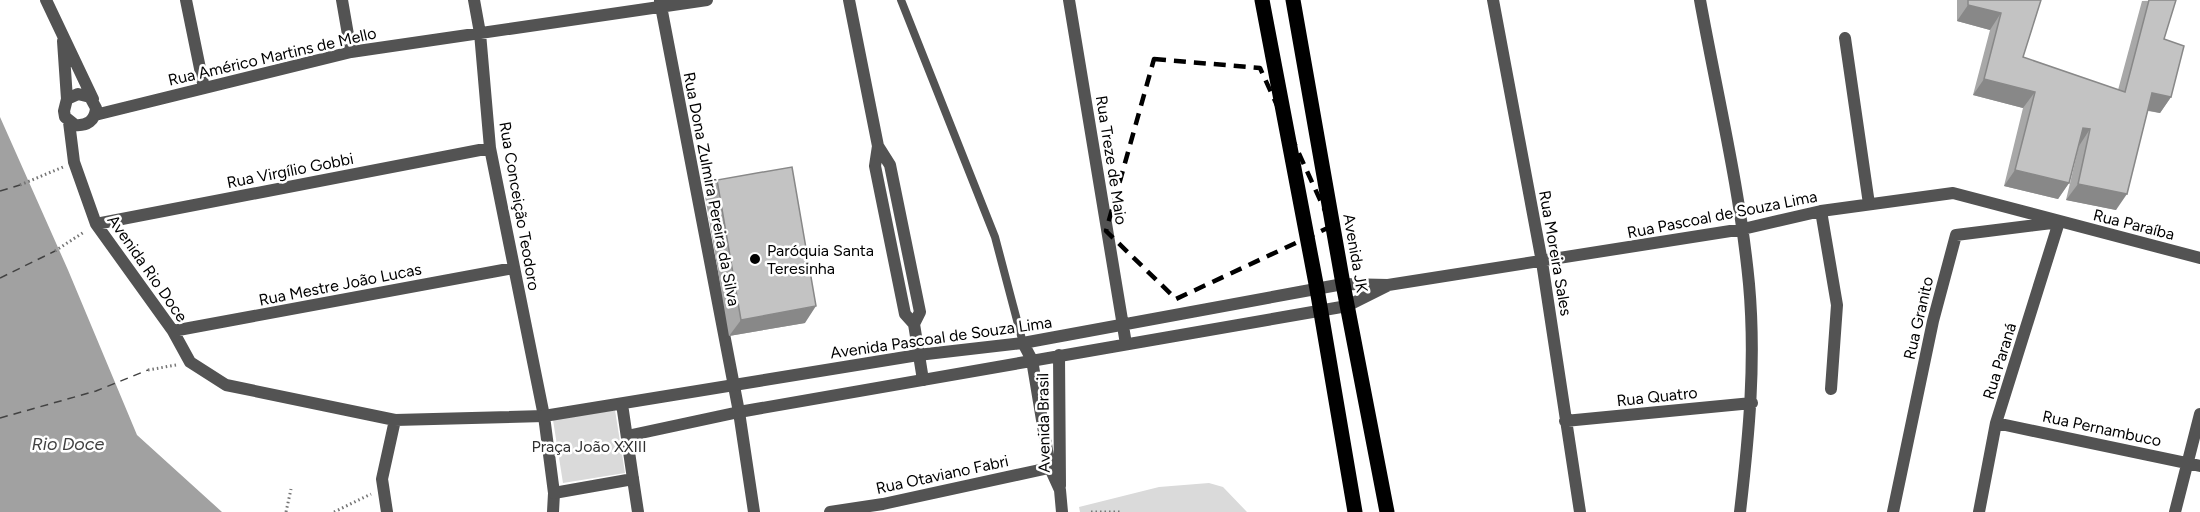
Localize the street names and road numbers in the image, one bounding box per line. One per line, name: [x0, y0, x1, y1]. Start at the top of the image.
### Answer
street label: Rua Américo Martins de Mello: [166, 23, 378, 90]
street label: Rua Dona Zulmira Pereira da Silva: [679, 70, 744, 308]
street label: Rua Treze de Maio: [1092, 94, 1131, 226]
street label: Rua Conceição Teodoro: [495, 120, 544, 292]
street label: Rua Virgílio Gobbi: [225, 149, 355, 192]
street label: Rua Pascoal de Souza Lima: [1625, 187, 1819, 242]
street label: Rua Moreira Sales: [1535, 189, 1576, 317]
street label: Rua Paraíba: [2091, 205, 2177, 244]
street label: Avenida Rio Doce: [104, 211, 192, 326]
street label: Avenida JK: [1339, 212, 1372, 294]
street label: Rua Mestre João Lucas: [257, 259, 423, 310]
street label: Rua Granito: [1900, 275, 1937, 362]
street label: Avenida Pascoal de Souza Lima: [829, 313, 1053, 362]
street label: Rua Paraná: [1979, 321, 2020, 402]
street label: Avenida Brasil: [1033, 373, 1054, 473]
street label: Rua Quatro: [1616, 383, 1699, 410]
street label: Rua Pernambuco: [2041, 407, 2163, 450]
street label: Rua Otaviano Fabri: [874, 451, 1010, 498]

